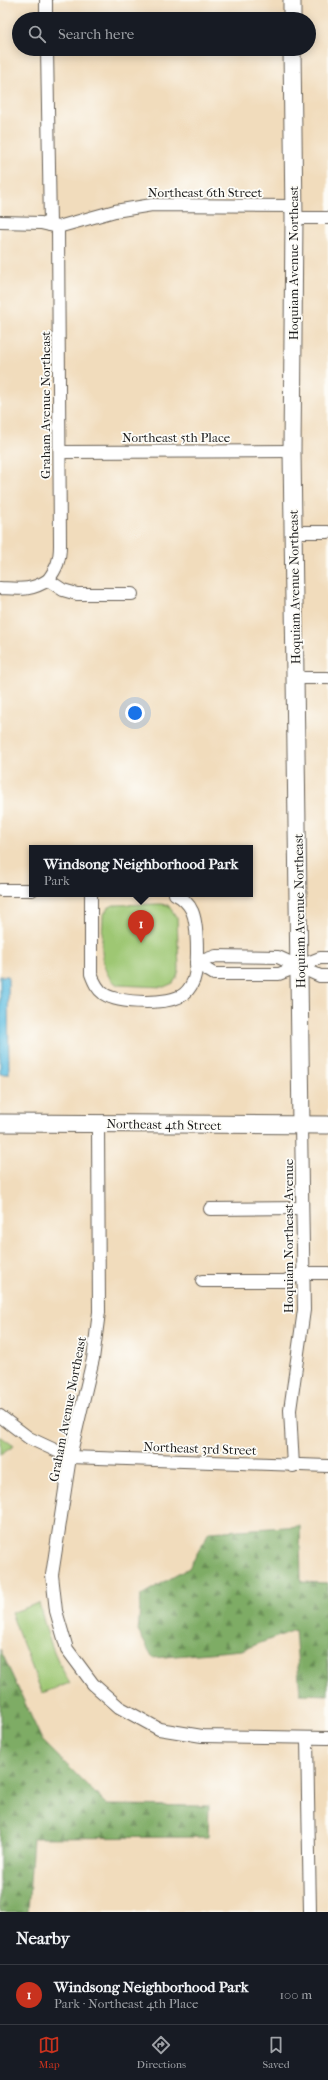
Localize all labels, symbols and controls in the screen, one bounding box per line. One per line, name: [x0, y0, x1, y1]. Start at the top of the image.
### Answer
search box: [12, 12, 316, 56]
icon: search: [26, 23, 48, 45]
text: Search here: [58, 25, 134, 43]
street label: Northeast 6th Street: [148, 185, 263, 200]
street label: Hoquiam Avenue Northeast: [286, 185, 301, 340]
street label: Graham Avenue Northeast: [38, 331, 53, 479]
street label: Northeast 5th Place: [122, 430, 231, 445]
street label: Hoquiam Avenue Northeast: [286, 509, 303, 664]
your location: [125, 703, 145, 723]
street label: Hoquiam Avenue Northeast: [291, 833, 308, 988]
popup: [29, 845, 253, 897]
text: Windsong Neighborhood Park: [44, 855, 238, 873]
text: Park: [44, 873, 70, 888]
pin: 1: [128, 910, 154, 943]
street label: Northeast 4th Street: [106, 1116, 222, 1133]
street label: Hoquiam Northeast Avenue: [281, 1158, 296, 1313]
street label: Graham Avenue Northeast: [46, 1335, 89, 1483]
street label: Northeast 3rd Street: [143, 1439, 257, 1458]
text: Nearby: [16, 1928, 70, 1948]
text: Windsong Neighborhood Park: [54, 1978, 249, 1996]
text: 1: [27, 1987, 31, 2002]
text: 100 m: [279, 1987, 312, 2002]
text: Park · Northeast 4th Place: [54, 1996, 198, 2011]
tab: Map: [38, 2034, 60, 2071]
tab: Directions: [137, 2034, 186, 2071]
tab: Saved: [262, 2034, 290, 2071]

